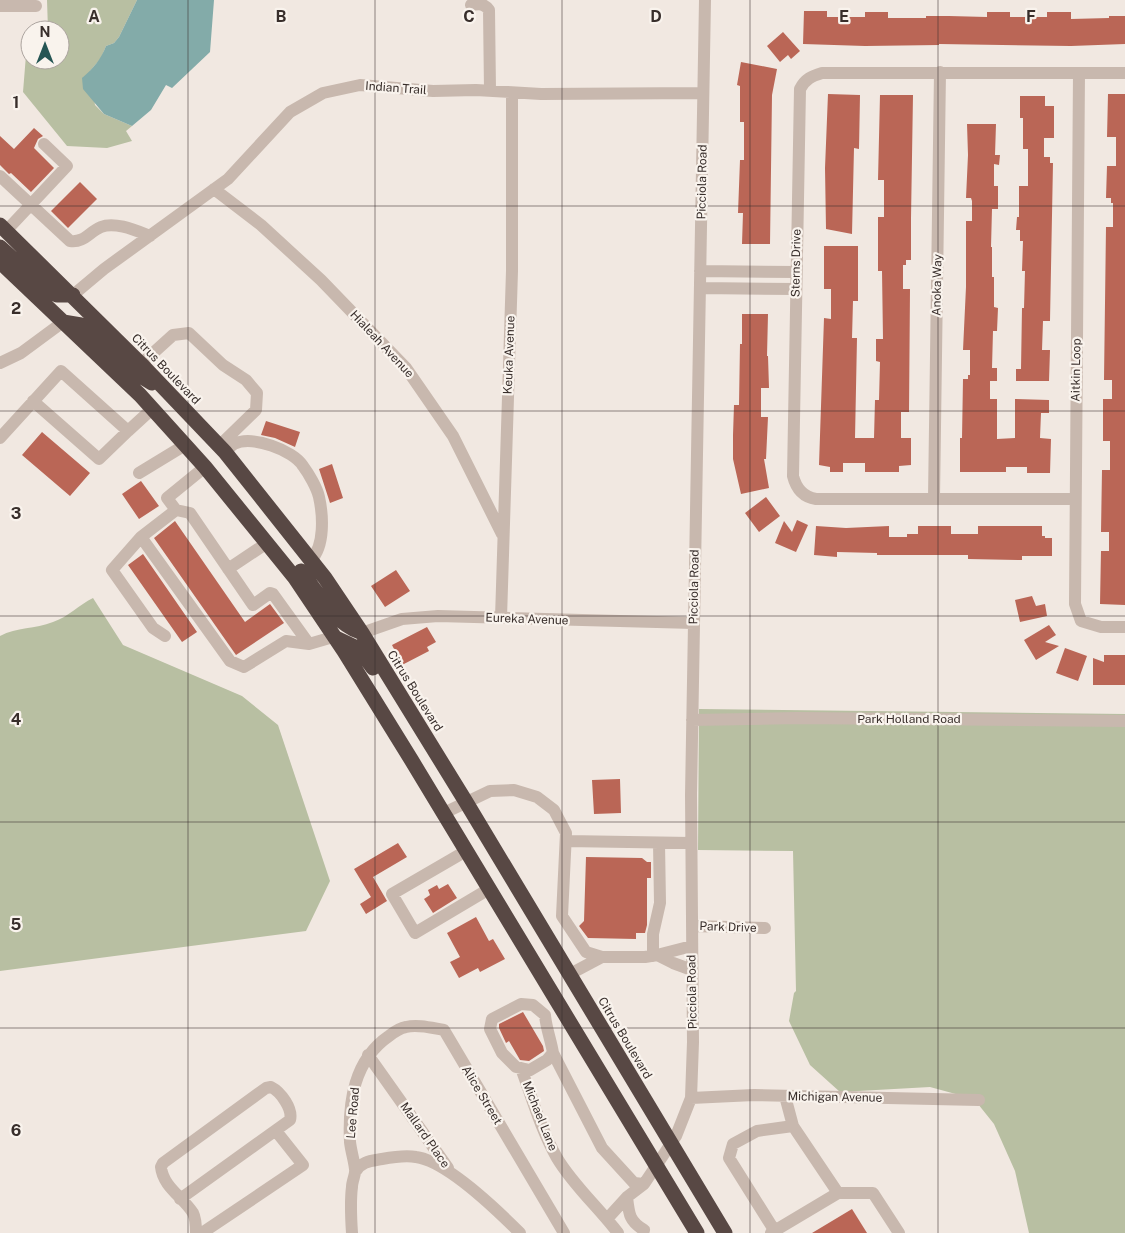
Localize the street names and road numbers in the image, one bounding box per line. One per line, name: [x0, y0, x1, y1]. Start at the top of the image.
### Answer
street label: Indian Trail: [365, 79, 428, 97]
street label: Picciola Road: [694, 144, 710, 220]
street label: Sterns Drive: [788, 229, 804, 297]
street label: Anoka Way: [929, 253, 945, 316]
street label: Hialeah Avenue: [347, 308, 417, 381]
street label: Keuka Avenue: [501, 315, 517, 395]
street label: Citrus Boulevard: [129, 331, 203, 407]
street label: Aitkin Loop: [1068, 338, 1084, 402]
street label: Picciola Road: [686, 549, 702, 625]
street label: Eureka Avenue: [485, 611, 569, 627]
street label: Citrus Boulevard: [384, 648, 446, 734]
street label: Park Holland Road: [857, 712, 961, 726]
street label: Park Drive: [699, 919, 757, 935]
street label: Picciola Road: [684, 954, 700, 1030]
street label: Citrus Boulevard: [595, 995, 655, 1081]
street label: Alice Street: [459, 1063, 505, 1127]
street label: Michael Lane: [520, 1079, 560, 1153]
street label: Lee Road: [344, 1087, 362, 1139]
street label: Michigan Avenue: [787, 1089, 883, 1105]
street label: Mallard Place: [397, 1100, 453, 1171]

